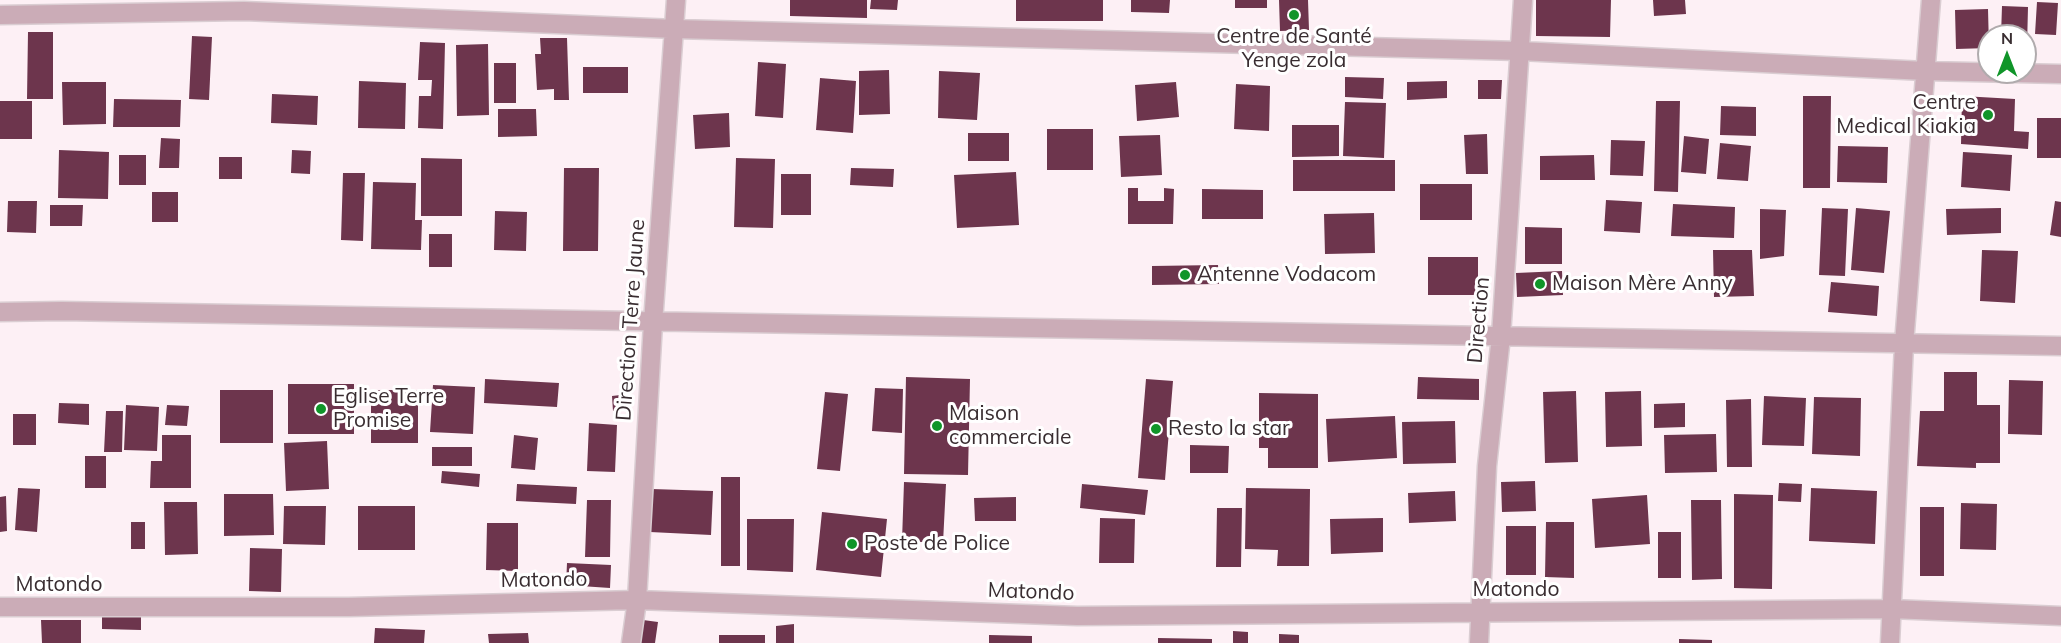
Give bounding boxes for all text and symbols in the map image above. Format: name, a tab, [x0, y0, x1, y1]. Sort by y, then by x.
marker: Centre de Santé Yenge zola	[1287, 8, 1301, 22]
place label: Centre de Santé Yenge zola	[1216, 24, 1372, 74]
north arrow	[1977, 24, 2037, 84]
text: N	[2001, 28, 2013, 48]
place label: Centre Medical Kiakia	[1836, 90, 1976, 140]
marker: Centre Medical Kiakia	[1981, 108, 1995, 122]
street label: Direction Terre Jaune	[611, 218, 651, 422]
place label: Antenne Vodacom	[1197, 262, 1376, 288]
marker: Antenne Vodacom	[1178, 268, 1192, 282]
place label: Maison Mère Anny	[1552, 271, 1733, 297]
street label: Direction	[1463, 276, 1495, 364]
marker: Maison Mère Anny	[1533, 277, 1547, 291]
place label: Eglise Terre Promise	[333, 384, 444, 434]
place label: Maison commerciale	[949, 401, 1071, 451]
marker: Eglise Terre Promise	[314, 402, 328, 416]
place label: Resto la star	[1168, 416, 1290, 442]
marker: Maison commerciale	[930, 419, 944, 433]
marker: Resto la star	[1149, 422, 1163, 436]
place label: Poste de Police	[864, 531, 1010, 557]
marker: Poste de Police	[845, 537, 859, 551]
street label: Matondo	[500, 567, 588, 593]
street label: Matondo	[16, 572, 102, 598]
street label: Matondo	[1473, 577, 1559, 603]
street label: Matondo	[987, 578, 1075, 606]

